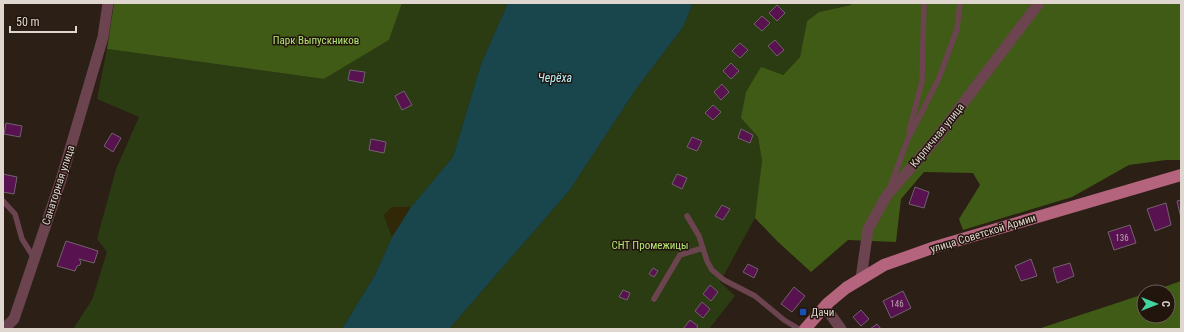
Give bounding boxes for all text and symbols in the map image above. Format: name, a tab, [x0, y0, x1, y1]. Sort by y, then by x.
scale bar	[10, 8, 76, 34]
text: 50 m	[16, 15, 40, 29]
park label: Парк Выпускников	[273, 34, 359, 47]
water label: Черёха	[538, 71, 572, 85]
street label: Кирпичная улица	[908, 101, 967, 170]
street label: Санаторная улица	[39, 144, 77, 227]
street label: улица Советской Армии	[929, 211, 1038, 256]
house number: 136	[1115, 233, 1129, 243]
park label: СНТ Промежицы	[611, 239, 689, 252]
north arrow	[1136, 284, 1176, 324]
house number: 146	[890, 299, 904, 309]
text: С	[1159, 301, 1172, 307]
place label: Дачи	[811, 306, 834, 319]
marker: Дачи	[798, 307, 808, 317]

